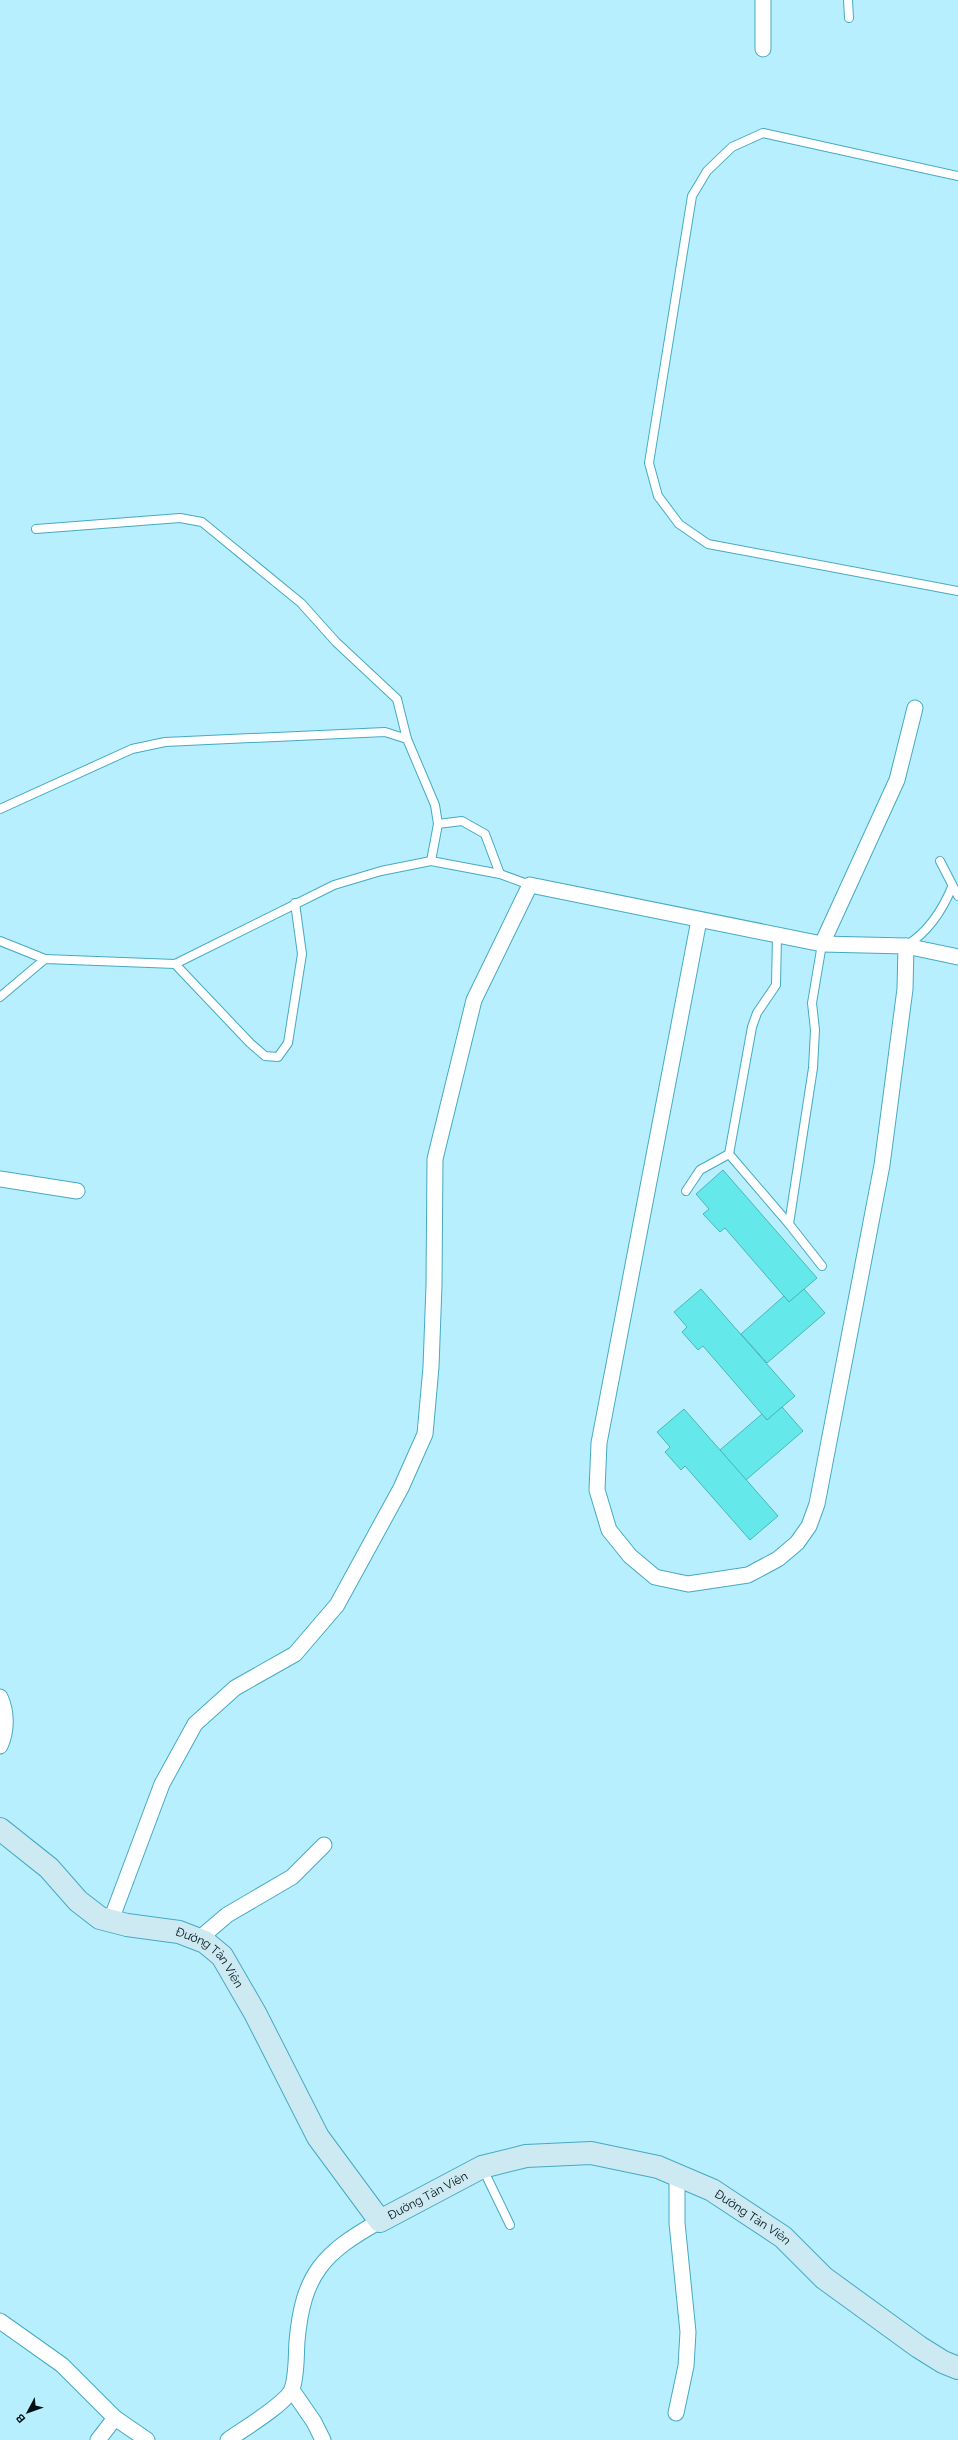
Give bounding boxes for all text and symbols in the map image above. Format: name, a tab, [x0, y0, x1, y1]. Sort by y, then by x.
street label: Đường Tản Viên	[174, 1924, 246, 1990]
street label: Đường Tản Viên	[385, 2169, 470, 2223]
street label: Đường Tản Viên	[712, 2187, 794, 2248]
north arrow	[8, 2392, 48, 2432]
text: B	[13, 2411, 28, 2425]

